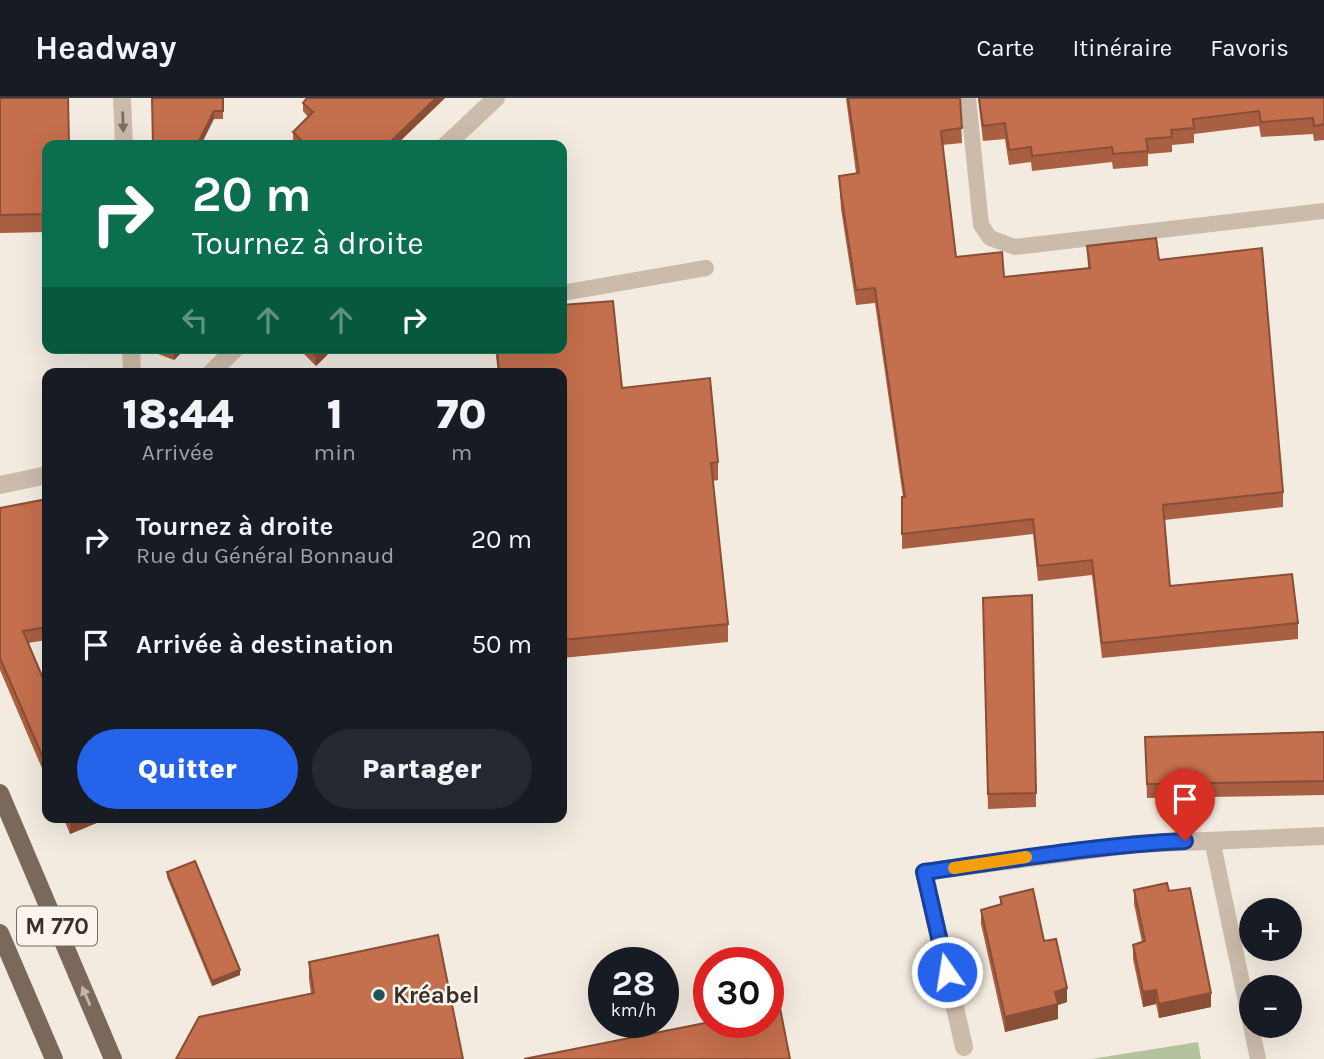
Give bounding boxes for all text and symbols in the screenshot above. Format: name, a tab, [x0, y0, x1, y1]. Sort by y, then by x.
text: Headway	[35, 29, 176, 67]
text: Carte	[976, 34, 1034, 62]
text: Itinéraire	[1072, 34, 1172, 62]
text: Favoris	[1210, 34, 1289, 62]
one-way arrow	[118, 111, 129, 133]
text: 20 m	[192, 166, 312, 223]
icon: right	[77, 168, 168, 259]
text: Tournez à droite	[192, 225, 424, 262]
icon: left	[176, 301, 214, 339]
icon: ahead	[249, 301, 287, 339]
icon: ahead	[322, 301, 360, 339]
icon: right	[395, 301, 433, 339]
text: 18:44	[122, 389, 233, 439]
text: 1	[327, 389, 343, 439]
text: 70	[436, 389, 487, 439]
text: Arrivée	[142, 439, 214, 466]
text: min	[314, 439, 356, 466]
text: m	[451, 439, 472, 466]
text: Tournez à droite	[136, 511, 333, 542]
icon: right	[77, 521, 115, 559]
text: 20 m	[471, 524, 532, 555]
text: Rue du Général Bonnaud	[136, 542, 394, 569]
icon: arrive	[77, 626, 115, 664]
text: Arrivée à destination	[136, 629, 394, 660]
text: 50 m	[471, 629, 532, 660]
button: Quitter	[77, 729, 298, 809]
button: Partager	[312, 729, 532, 809]
pin	[1155, 769, 1215, 841]
icon: arrive	[1166, 780, 1204, 818]
map controls	[1239, 898, 1302, 1038]
button: +	[1239, 898, 1302, 961]
road number: M 770	[17, 906, 97, 946]
position arrow	[910, 935, 984, 1009]
speed limit sign: 30	[693, 947, 784, 1038]
text: 28	[612, 963, 655, 1004]
button: −	[1239, 975, 1302, 1038]
place label: Kréabel	[393, 981, 480, 1009]
one-way arrow	[81, 985, 92, 1006]
marker: Kréabel	[371, 987, 387, 1003]
text: km/h	[611, 999, 656, 1021]

